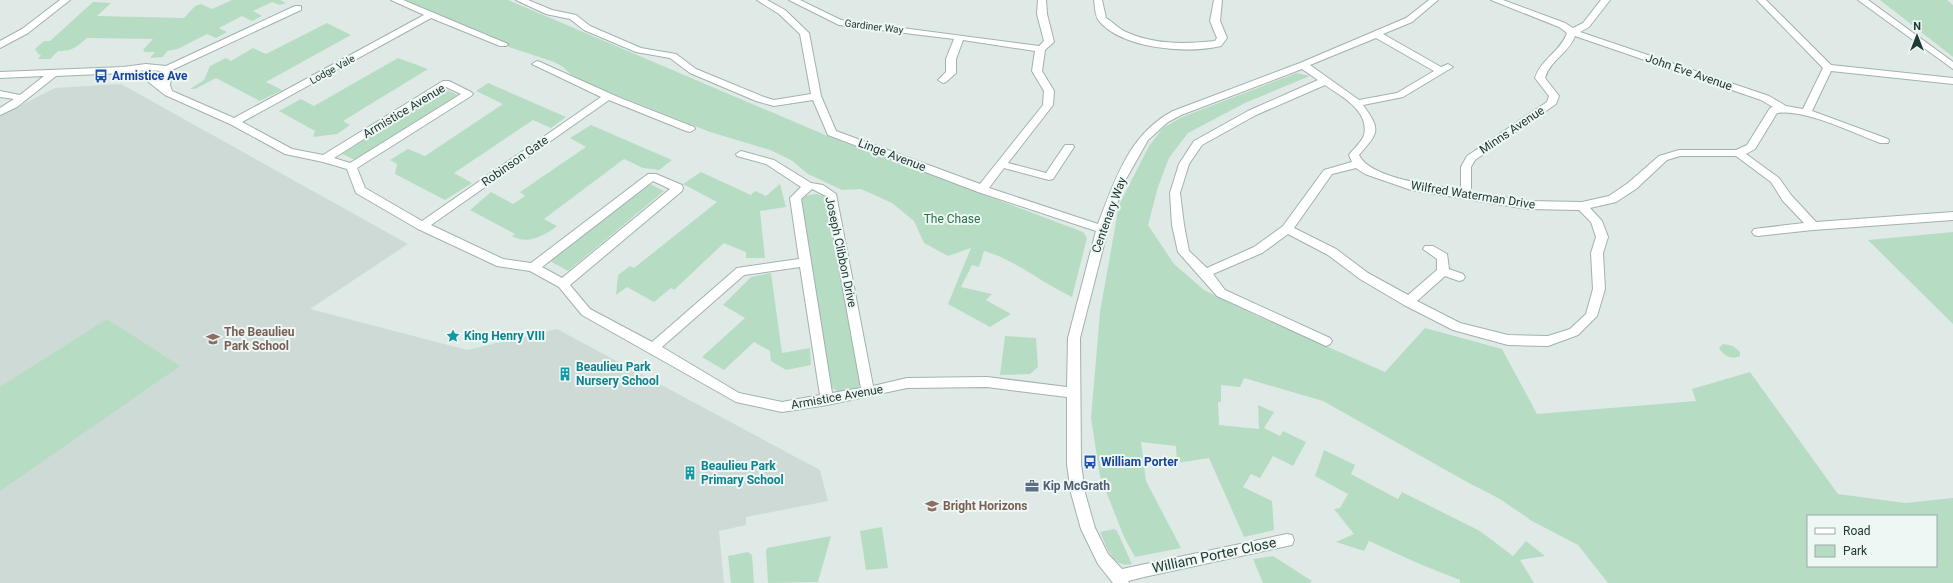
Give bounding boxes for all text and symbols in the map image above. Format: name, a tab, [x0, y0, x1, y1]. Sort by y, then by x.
north arrow	[1897, 16, 1937, 56]
street label: Gardiner Way	[844, 17, 904, 36]
text: N	[1913, 20, 1921, 33]
street label: John Eve Avenue	[1644, 51, 1734, 93]
street label: Lodge Vale	[308, 53, 357, 86]
bus stop icon: Armistice Ave	[93, 68, 109, 84]
place label: Armistice Ave	[112, 69, 188, 83]
street label: Armistice Avenue	[360, 81, 448, 141]
street label: Minns Avenue	[1477, 103, 1547, 157]
street label: Robinson Gate	[479, 133, 551, 189]
street label: Linge Avenue	[856, 136, 928, 174]
street label: Centenary Way	[1089, 175, 1129, 255]
street label: Wilfred Waterman Drive	[1410, 178, 1536, 212]
street label: Joseph Clibbon Drive	[822, 195, 860, 309]
park label: The Chase	[924, 212, 980, 226]
place label: The Beaulieu Park School	[224, 325, 295, 353]
place icon: King Henry VIII	[445, 328, 461, 344]
place label: King Henry VIII	[464, 329, 545, 343]
school or university icon: The Beaulieu Park School	[205, 331, 221, 347]
place label: Beaulieu Park Nursery School	[576, 360, 659, 388]
building icon: Beaulieu Park Nursery School	[557, 366, 573, 382]
street label: Armistice Avenue	[790, 382, 884, 412]
bus stop icon: William Porter	[1082, 454, 1098, 470]
place label: William Porter	[1101, 455, 1179, 469]
place label: Beaulieu Park Primary School	[701, 459, 784, 487]
building icon: Beaulieu Park Primary School	[682, 465, 698, 481]
office icon: Kip McGrath	[1024, 478, 1040, 494]
place label: Kip McGrath	[1043, 479, 1110, 493]
school or university icon: Bright Horizons	[924, 498, 940, 514]
place label: Bright Horizons	[943, 499, 1027, 513]
legend	[1807, 515, 1937, 567]
text: Road	[1843, 524, 1871, 538]
street label: William Porter Close	[1150, 534, 1278, 576]
text: Park	[1843, 544, 1868, 558]

